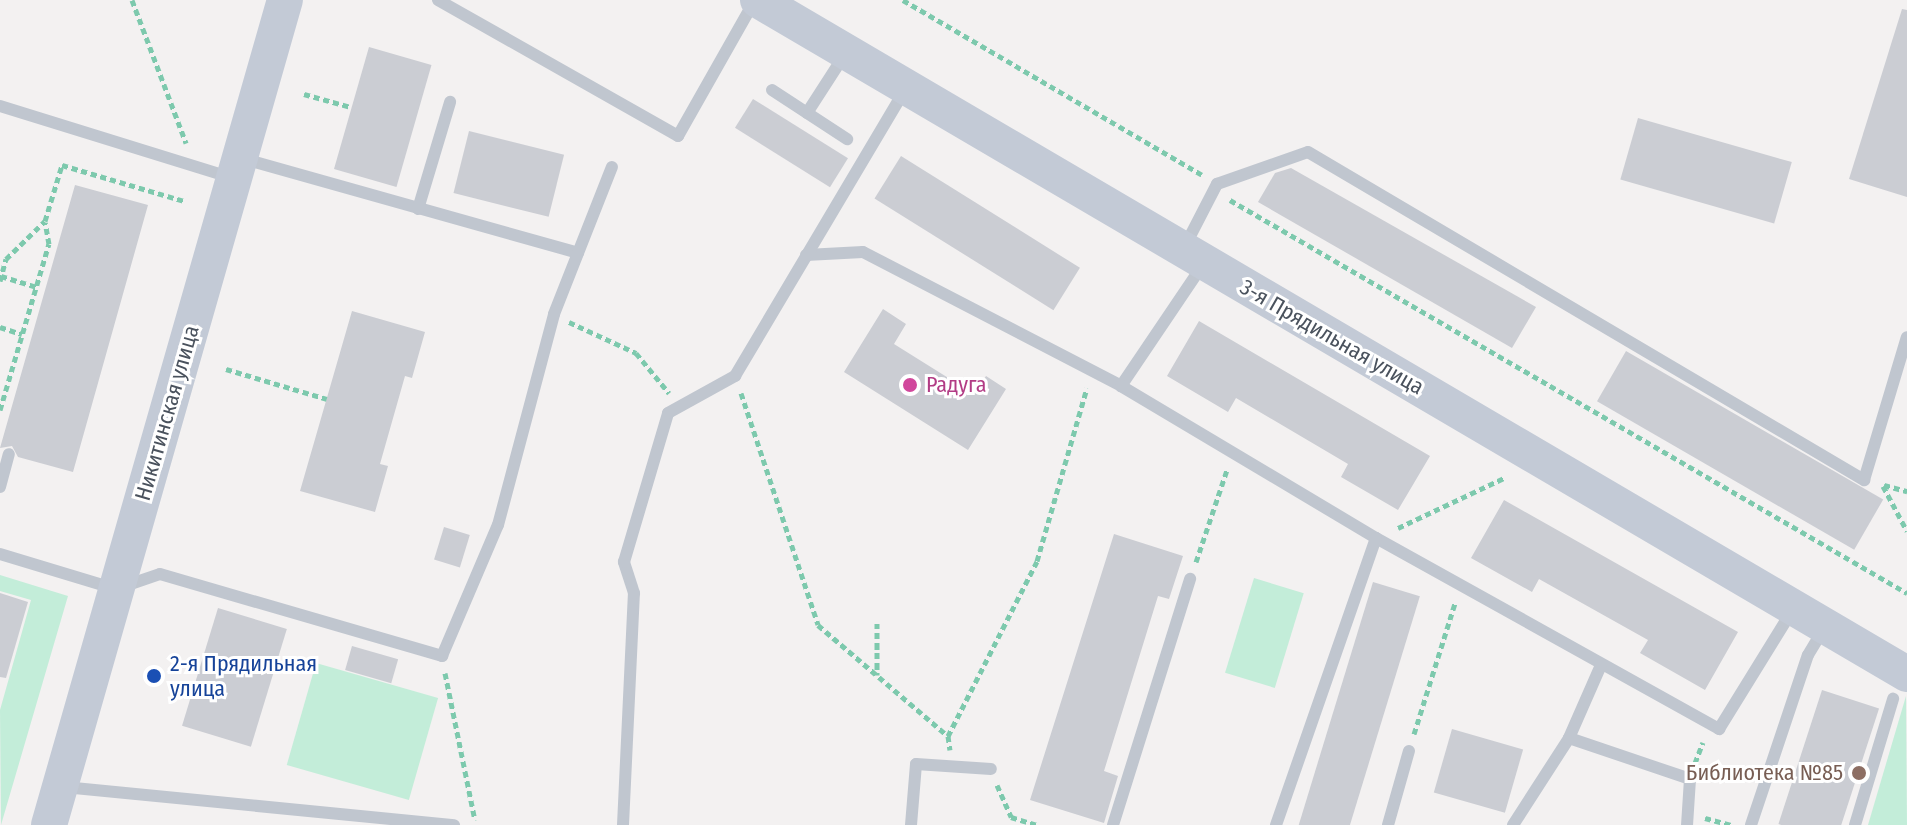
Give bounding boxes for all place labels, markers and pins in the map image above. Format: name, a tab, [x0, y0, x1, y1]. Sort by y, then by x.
place label: Радуга	[926, 372, 987, 398]
marker: Радуга	[901, 376, 919, 394]
place label: 2-я Прядильная улица	[170, 650, 317, 702]
marker: 2-я Прядильная улица	[145, 667, 163, 685]
place label: Библиотека №85	[1686, 760, 1843, 786]
marker: Библиотека №85	[1850, 764, 1868, 782]

